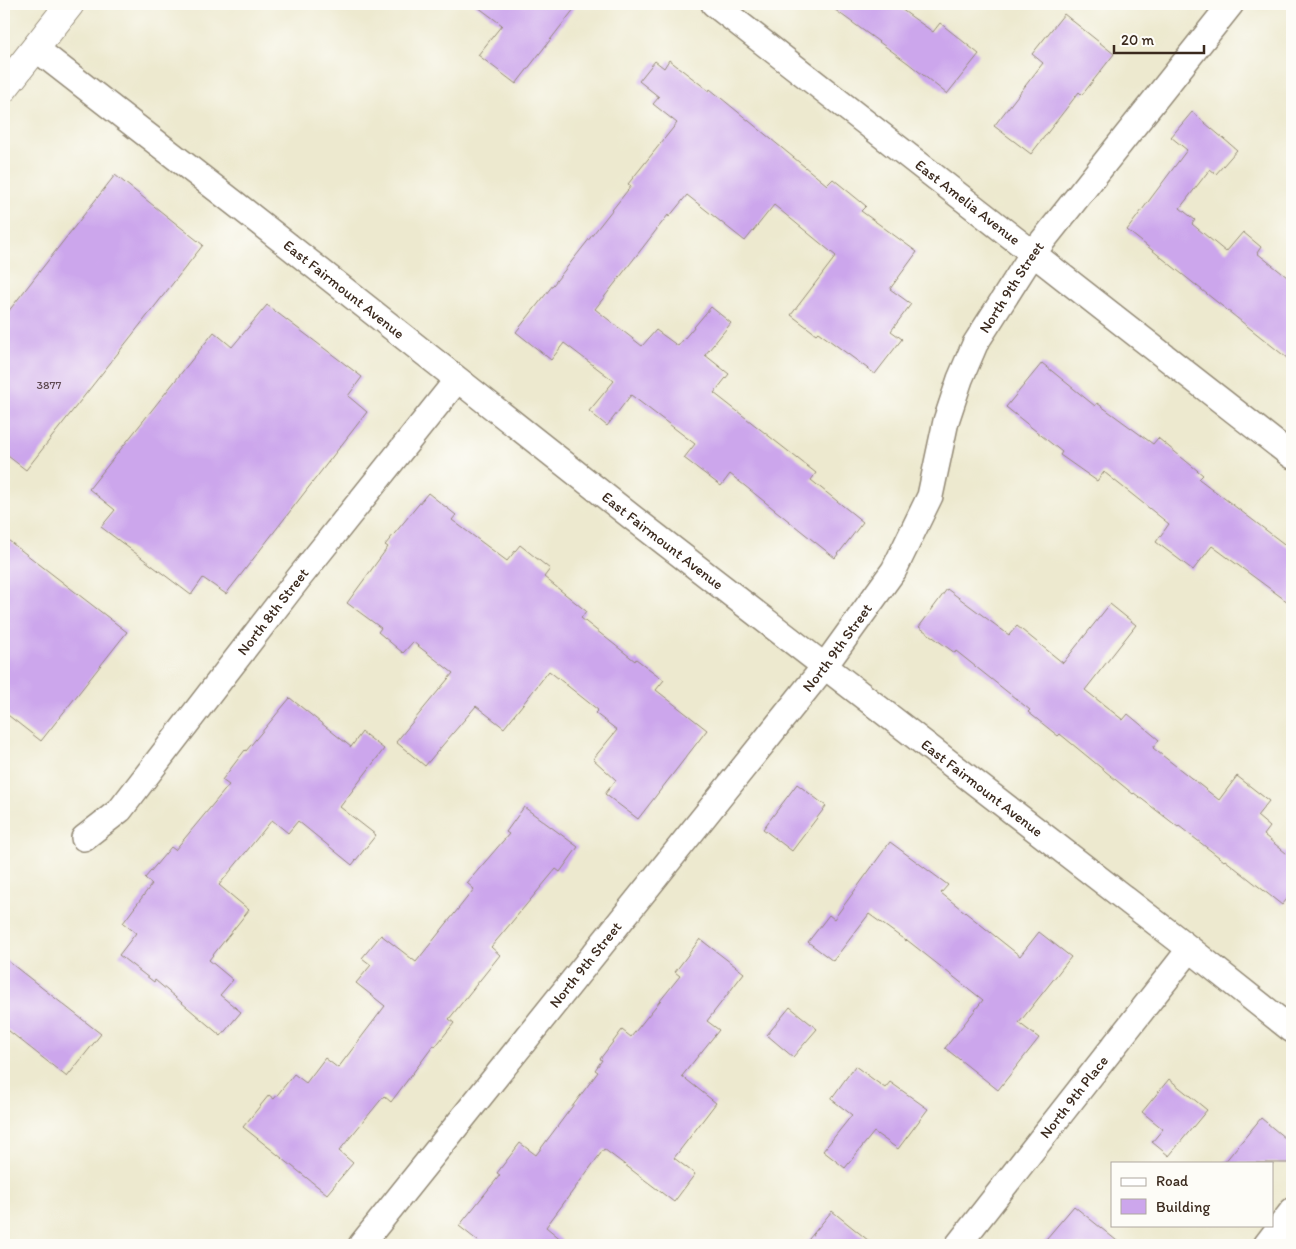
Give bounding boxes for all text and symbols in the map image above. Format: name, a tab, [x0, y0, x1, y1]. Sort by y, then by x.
scale bar	[1114, 22, 1204, 54]
text: 20 m	[1121, 31, 1155, 49]
street label: East Amelia Avenue	[912, 156, 1024, 249]
street label: East Fairmount Avenue	[280, 236, 408, 343]
street label: North 9th Street	[975, 238, 1048, 336]
house number: 3877	[36, 378, 62, 392]
street label: East Fairmount Avenue	[598, 488, 727, 594]
street label: North 8th Street	[233, 564, 313, 659]
street label: North 9th Street	[799, 600, 876, 695]
street label: East Fairmount Avenue	[918, 735, 1047, 841]
street label: North 9th Street	[545, 918, 626, 1012]
street label: North 9th Place	[1036, 1052, 1112, 1142]
legend	[1111, 1162, 1274, 1226]
text: Road	[1156, 1172, 1189, 1190]
text: Building	[1156, 1198, 1210, 1216]

